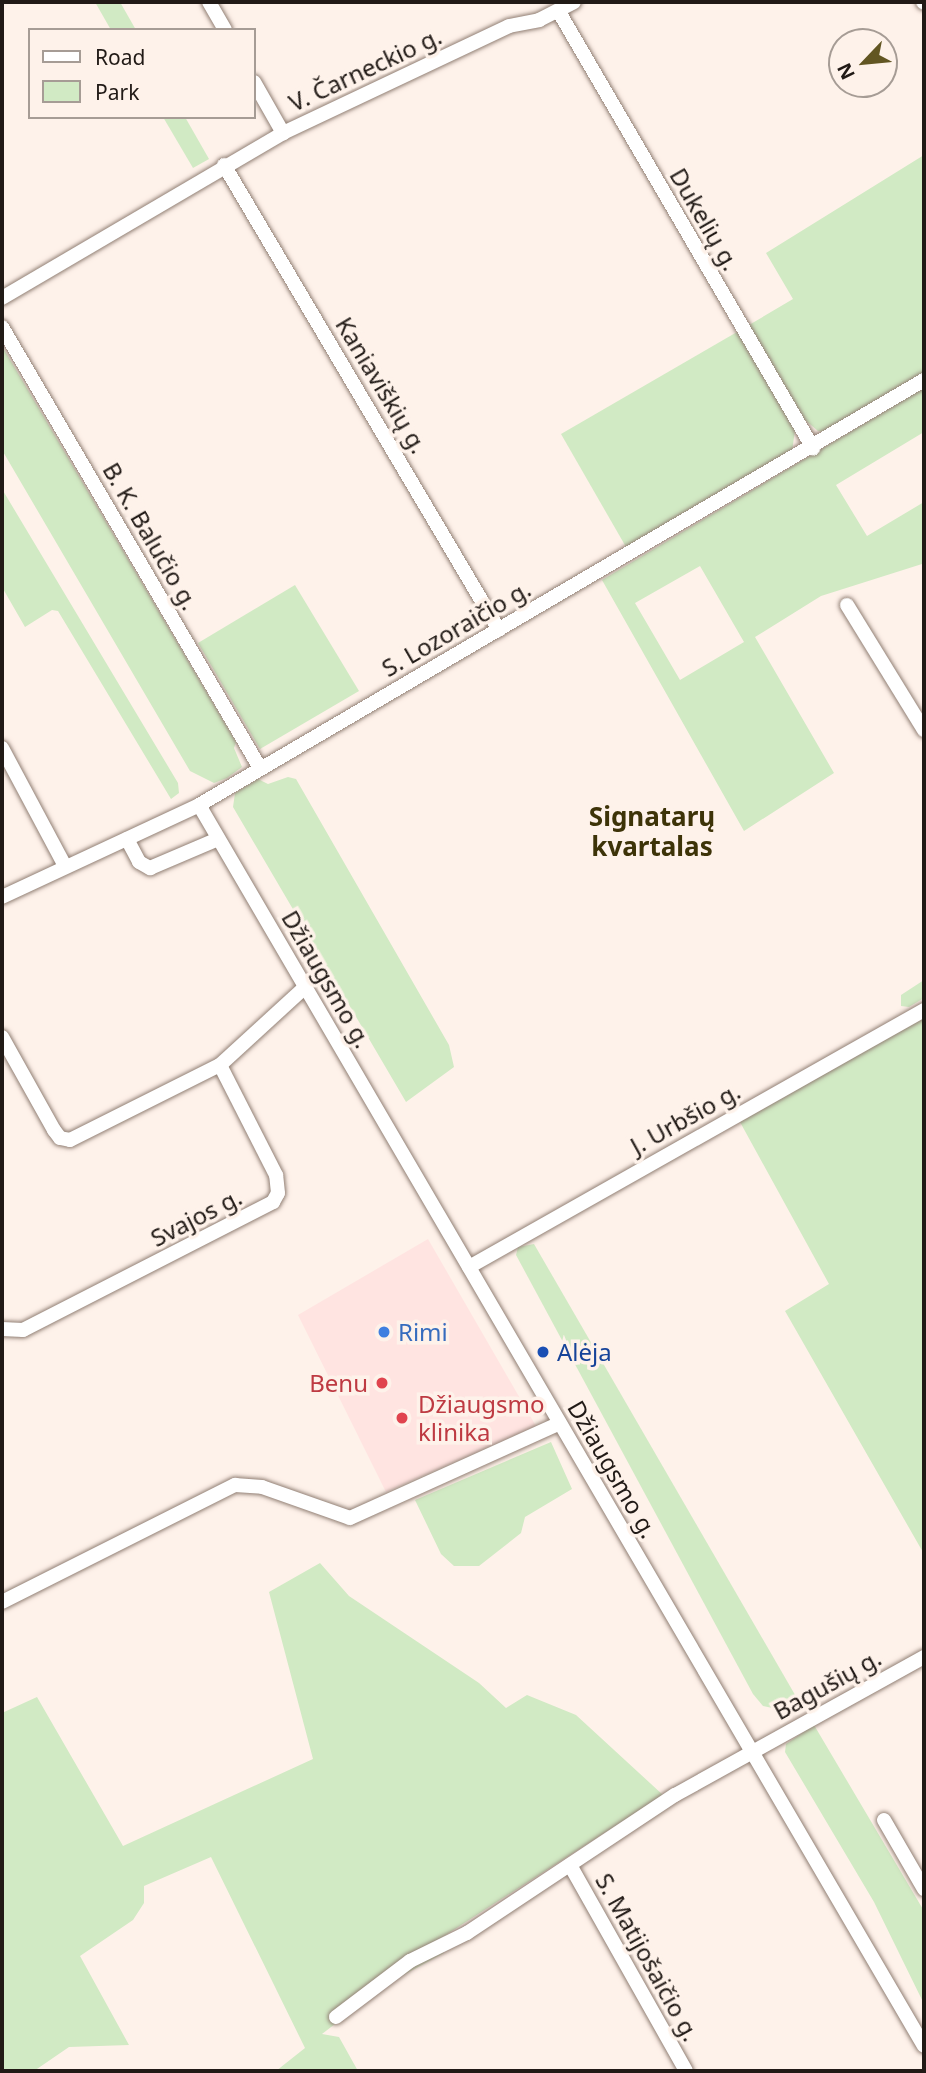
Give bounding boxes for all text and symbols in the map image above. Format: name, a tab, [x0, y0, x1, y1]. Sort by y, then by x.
street label: V. Čarneckio g.	[284, 21, 446, 117]
legend	[28, 28, 256, 119]
north arrow	[828, 28, 898, 98]
text: Road	[95, 43, 145, 71]
text: N	[831, 59, 861, 84]
text: Park	[95, 78, 139, 106]
street label: Dukelių g.	[664, 163, 746, 275]
street label: Kaniaviškių g.	[330, 312, 434, 458]
street label: B. K. Balučio g.	[97, 457, 205, 615]
street label: S. Lozoraičio g.	[376, 574, 536, 682]
district label: Signatarų kvartalas	[589, 801, 715, 862]
street label: Džiaugsmo g.	[276, 905, 378, 1053]
street label: J. Urbšio g.	[625, 1076, 745, 1160]
street label: Svajos g.	[146, 1182, 246, 1252]
place label: Rimi	[398, 1318, 448, 1346]
marker: Rimi	[376, 1324, 392, 1340]
place label: Alėja	[557, 1338, 612, 1366]
marker: Alėja	[535, 1344, 551, 1360]
place label: Benu	[309, 1369, 368, 1397]
marker: Benu	[374, 1375, 390, 1391]
place label: Džiaugsmo klinika	[418, 1390, 545, 1446]
street label: Džiaugsmo g.	[562, 1395, 664, 1543]
marker: Džiaugsmo klinika	[392, 1408, 412, 1428]
street label: Bagušių g.	[768, 1643, 886, 1725]
street label: S. Matijošaičio g.	[590, 1868, 706, 2046]

